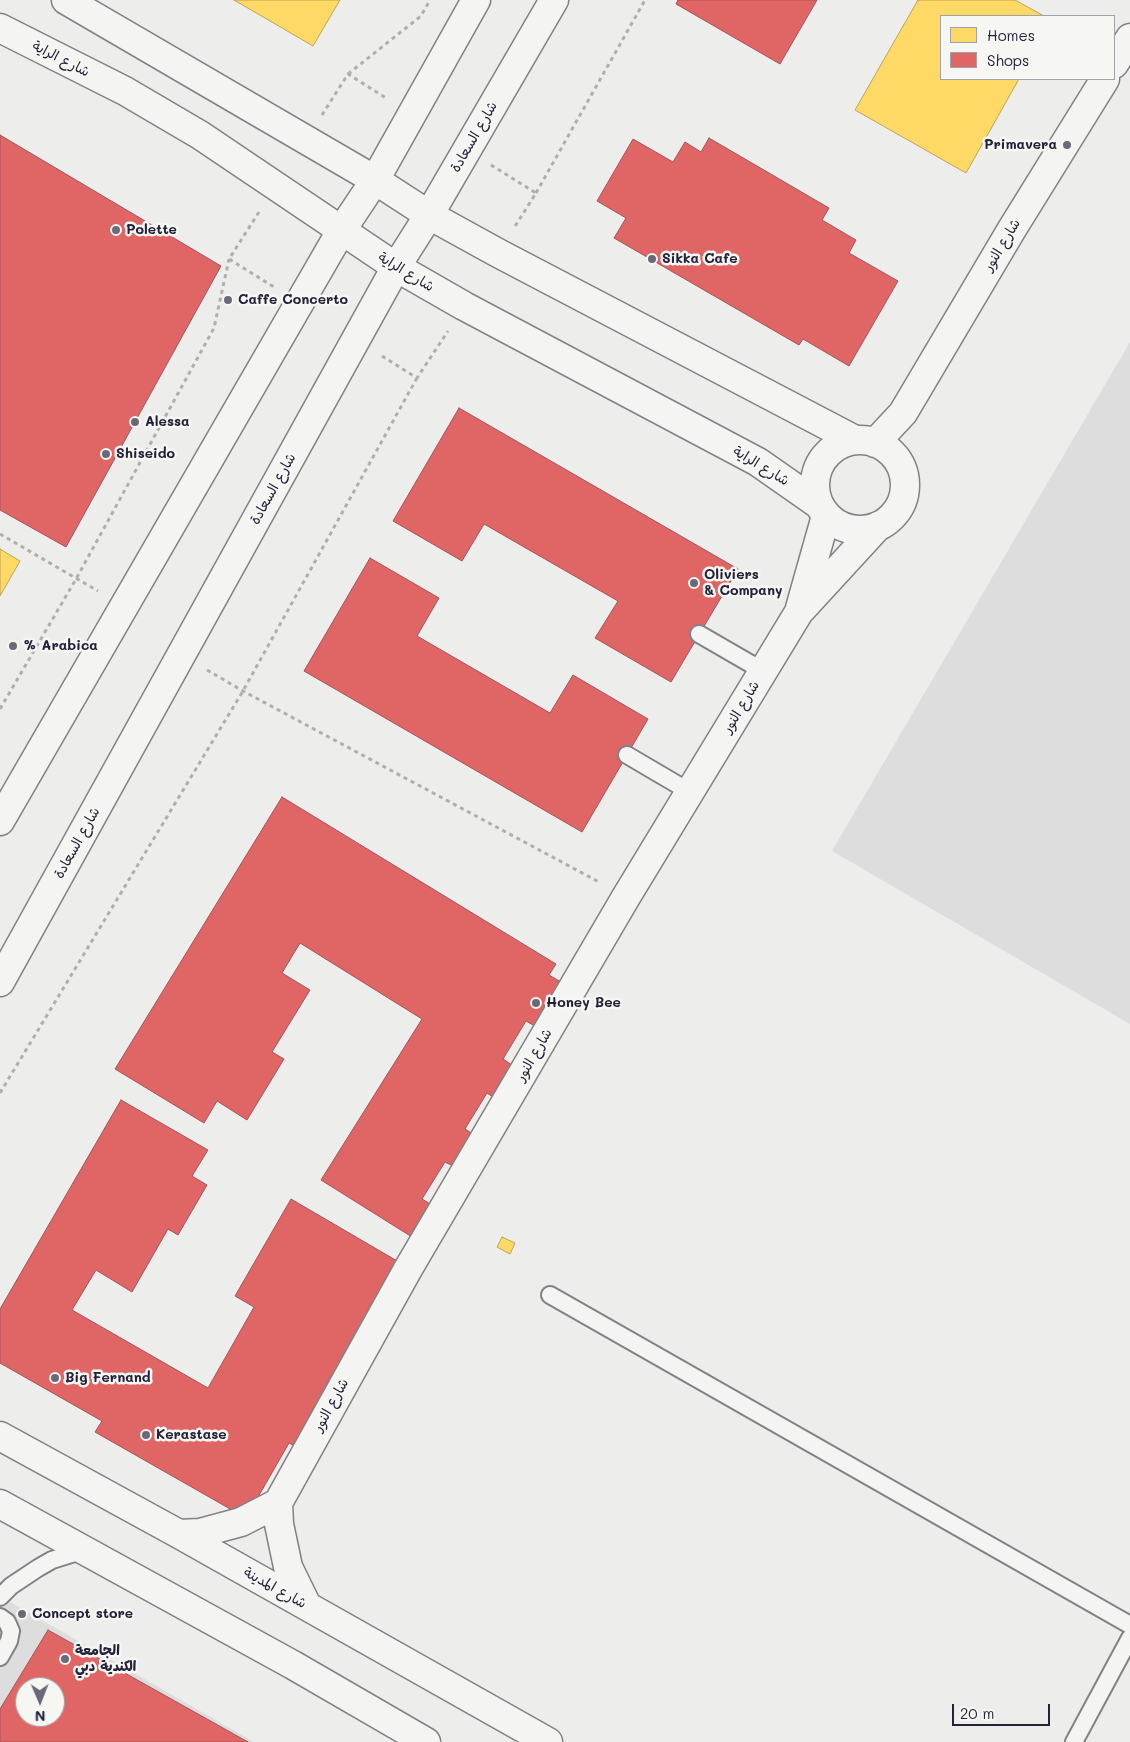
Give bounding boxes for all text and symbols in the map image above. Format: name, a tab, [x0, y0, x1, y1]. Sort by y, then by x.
legend	[940, 15, 1115, 80]
text: Homes	[987, 25, 1035, 45]
street label: شارع الراية	[29, 37, 93, 81]
text: Shops	[987, 50, 1029, 70]
street label: شارع السعادة	[447, 99, 501, 175]
place label: Primavera	[984, 137, 1057, 153]
marker: Primavera	[1061, 139, 1073, 151]
street label: شارع النور	[980, 216, 1024, 274]
place label: Polette	[126, 222, 177, 238]
marker: Polette	[110, 224, 122, 236]
street label: شارع الراية	[375, 249, 437, 295]
place label: Sikka Cafe	[662, 251, 738, 267]
marker: Sikka Cafe	[646, 253, 658, 265]
place label: Caffe Concerto	[238, 292, 348, 308]
marker: Caffe Concerto	[222, 294, 234, 306]
place label: Alessa	[145, 414, 190, 430]
marker: Alessa	[129, 416, 141, 428]
street label: شارع الراية	[730, 443, 792, 489]
place label: Shiseido	[116, 446, 175, 462]
marker: Shiseido	[100, 448, 112, 460]
street label: شارع السعادة	[247, 450, 299, 528]
place label: Oliviers & Company	[704, 567, 783, 600]
marker: Oliviers & Company	[688, 577, 700, 589]
place label: % Arabica	[23, 638, 98, 654]
marker: % Arabica	[7, 640, 19, 652]
street label: شارع النور	[719, 678, 763, 736]
street label: شارع السعادة	[51, 804, 103, 882]
place label: Honey Bee	[546, 995, 621, 1011]
marker: Honey Bee	[530, 997, 542, 1009]
street label: شارع النور	[512, 1026, 556, 1084]
place label: Big Fernand	[65, 1370, 151, 1386]
marker: Big Fernand	[49, 1372, 61, 1384]
street label: شارع النور	[310, 1376, 352, 1434]
place label: Kerastase	[156, 1427, 227, 1443]
marker: Kerastase	[140, 1429, 152, 1441]
street label: شارع المدينة	[241, 1564, 309, 1612]
place label: Concept store	[32, 1606, 133, 1622]
marker: Concept store	[16, 1608, 28, 1620]
place label: الجامعة الكندية دبي	[75, 1643, 136, 1675]
marker: الجامعة الكندية دبي	[59, 1653, 71, 1665]
north arrow	[15, 1677, 65, 1727]
scale bar	[955, 1694, 1052, 1726]
text: 20 m	[960, 1703, 994, 1723]
text: N	[35, 1707, 46, 1726]

